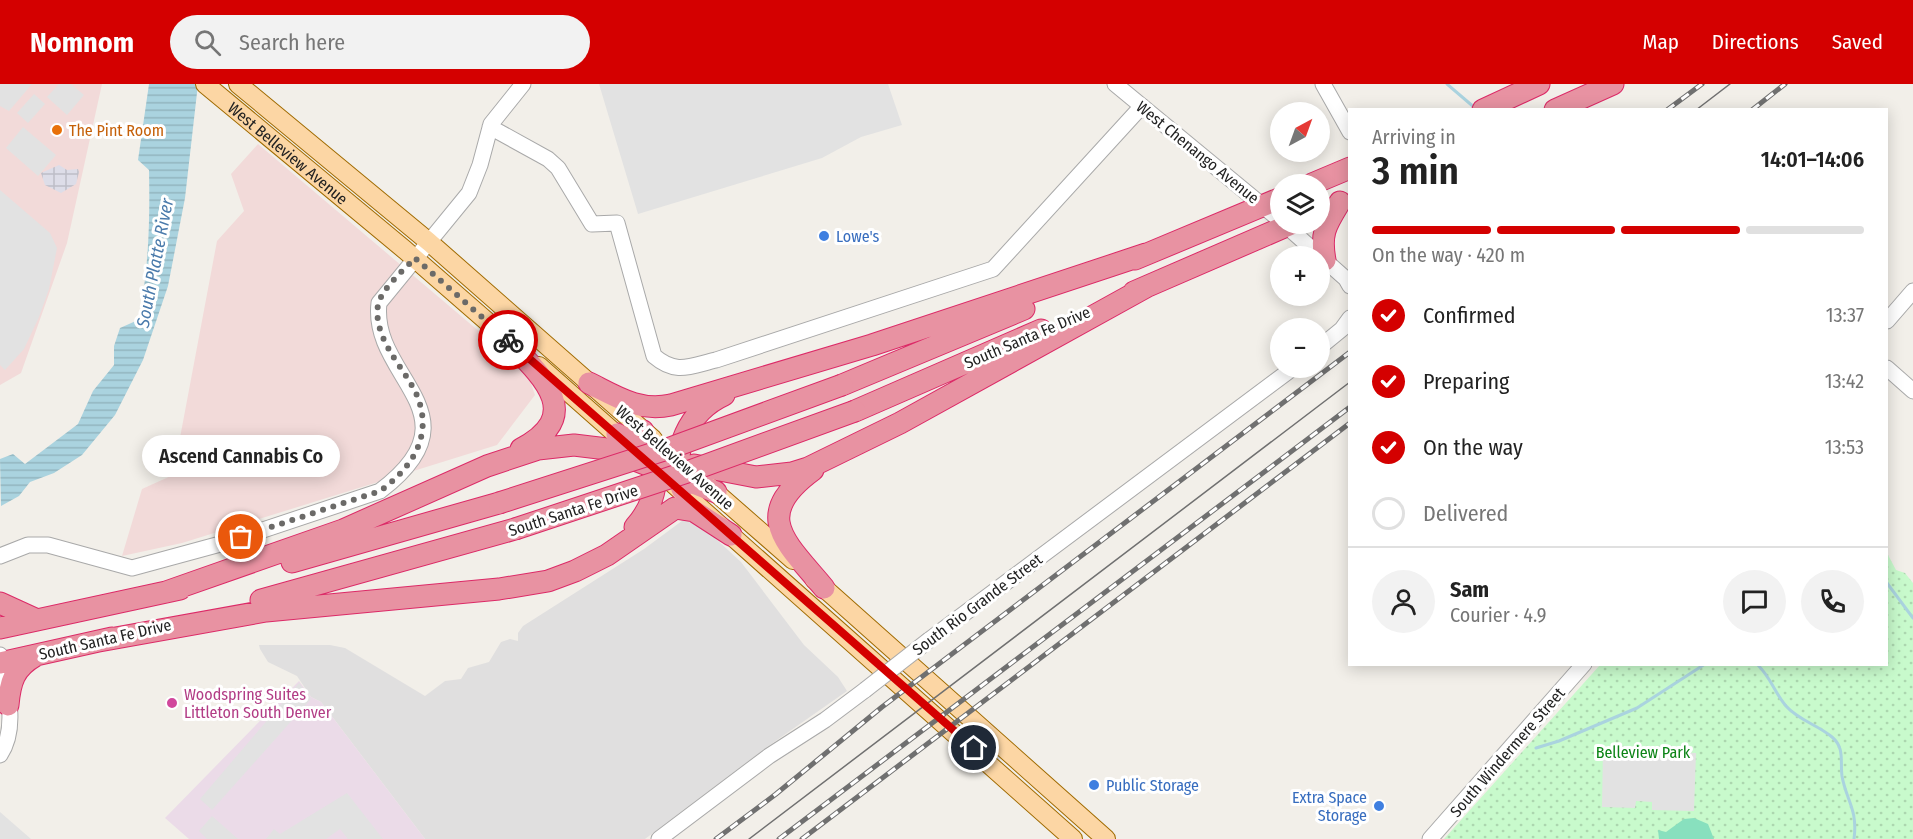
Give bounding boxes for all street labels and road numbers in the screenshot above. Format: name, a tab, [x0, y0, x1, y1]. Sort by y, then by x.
street label: West Chenango Avenue	[1133, 97, 1263, 208]
street label: West Belleview Avenue	[224, 98, 352, 209]
street label: South Santa Fe Drive	[961, 302, 1093, 373]
street label: West Belleview Avenue	[612, 401, 738, 514]
street label: South Santa Fe Drive	[506, 481, 640, 540]
street label: South Rio Grande Street	[909, 549, 1046, 659]
street label: South Santa Fe Drive	[37, 615, 173, 664]
street label: South Windermere Street	[1446, 683, 1569, 821]

